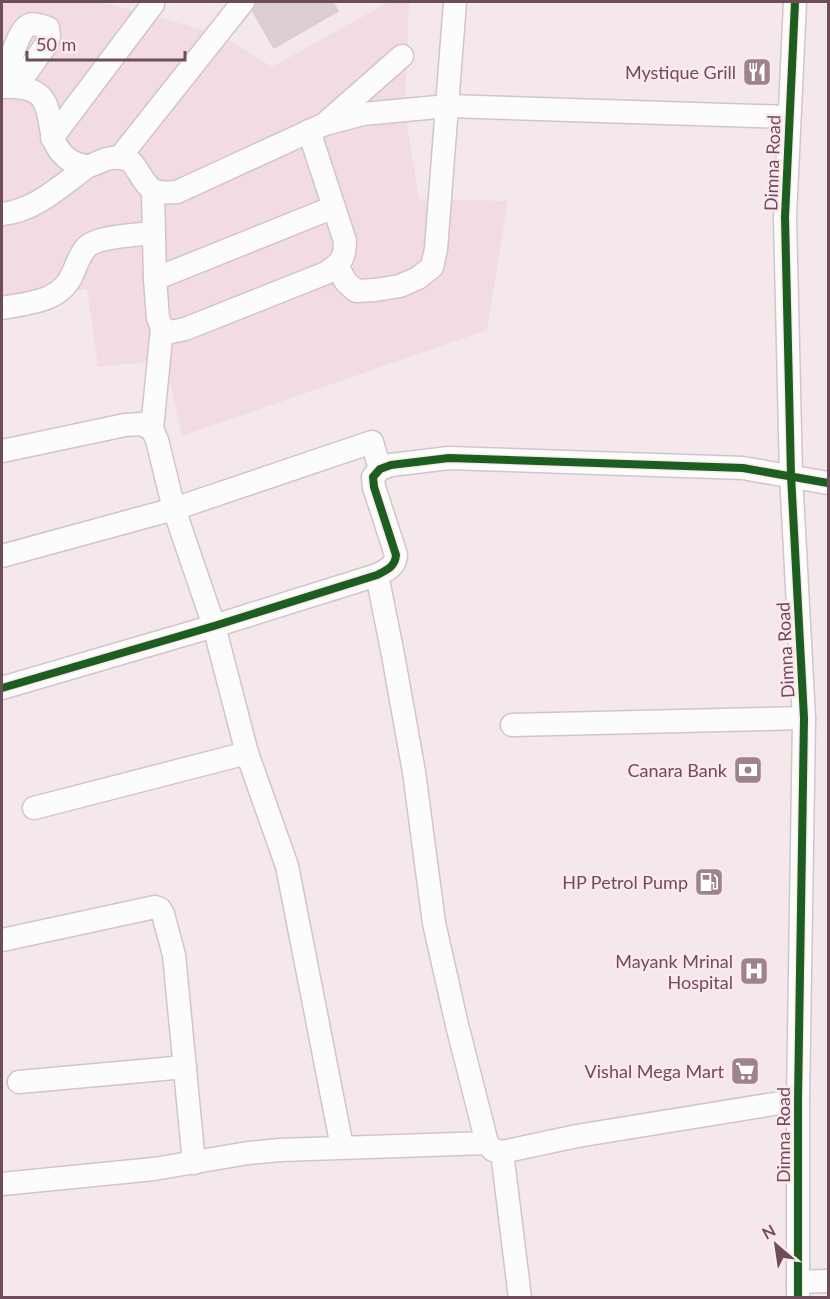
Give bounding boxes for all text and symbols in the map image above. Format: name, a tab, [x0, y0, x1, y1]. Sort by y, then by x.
scale bar	[27, 24, 184, 62]
text: 50 m	[36, 33, 76, 55]
restaurant icon: Mystique Grill	[741, 56, 773, 88]
place label: Mystique Grill	[625, 61, 736, 83]
street label: Dimna Road	[759, 115, 785, 211]
street label: Dimna Road	[771, 601, 799, 699]
bank icon: Canara Bank	[732, 754, 764, 786]
place label: Canara Bank	[627, 759, 728, 781]
fuel station icon: HP Petrol Pump	[693, 866, 725, 898]
place label: HP Petrol Pump	[562, 871, 688, 893]
place label: Mayank Mrinal Hospital	[615, 950, 733, 993]
hospital icon: Mayank Mrinal Hospital	[738, 955, 770, 987]
supermarket icon: Vishal Mega Mart	[729, 1055, 761, 1087]
place label: Vishal Mega Mart	[585, 1060, 725, 1082]
street label: Dimna Road	[772, 1087, 794, 1183]
north arrow	[746, 1215, 806, 1275]
text: N	[758, 1220, 778, 1243]

